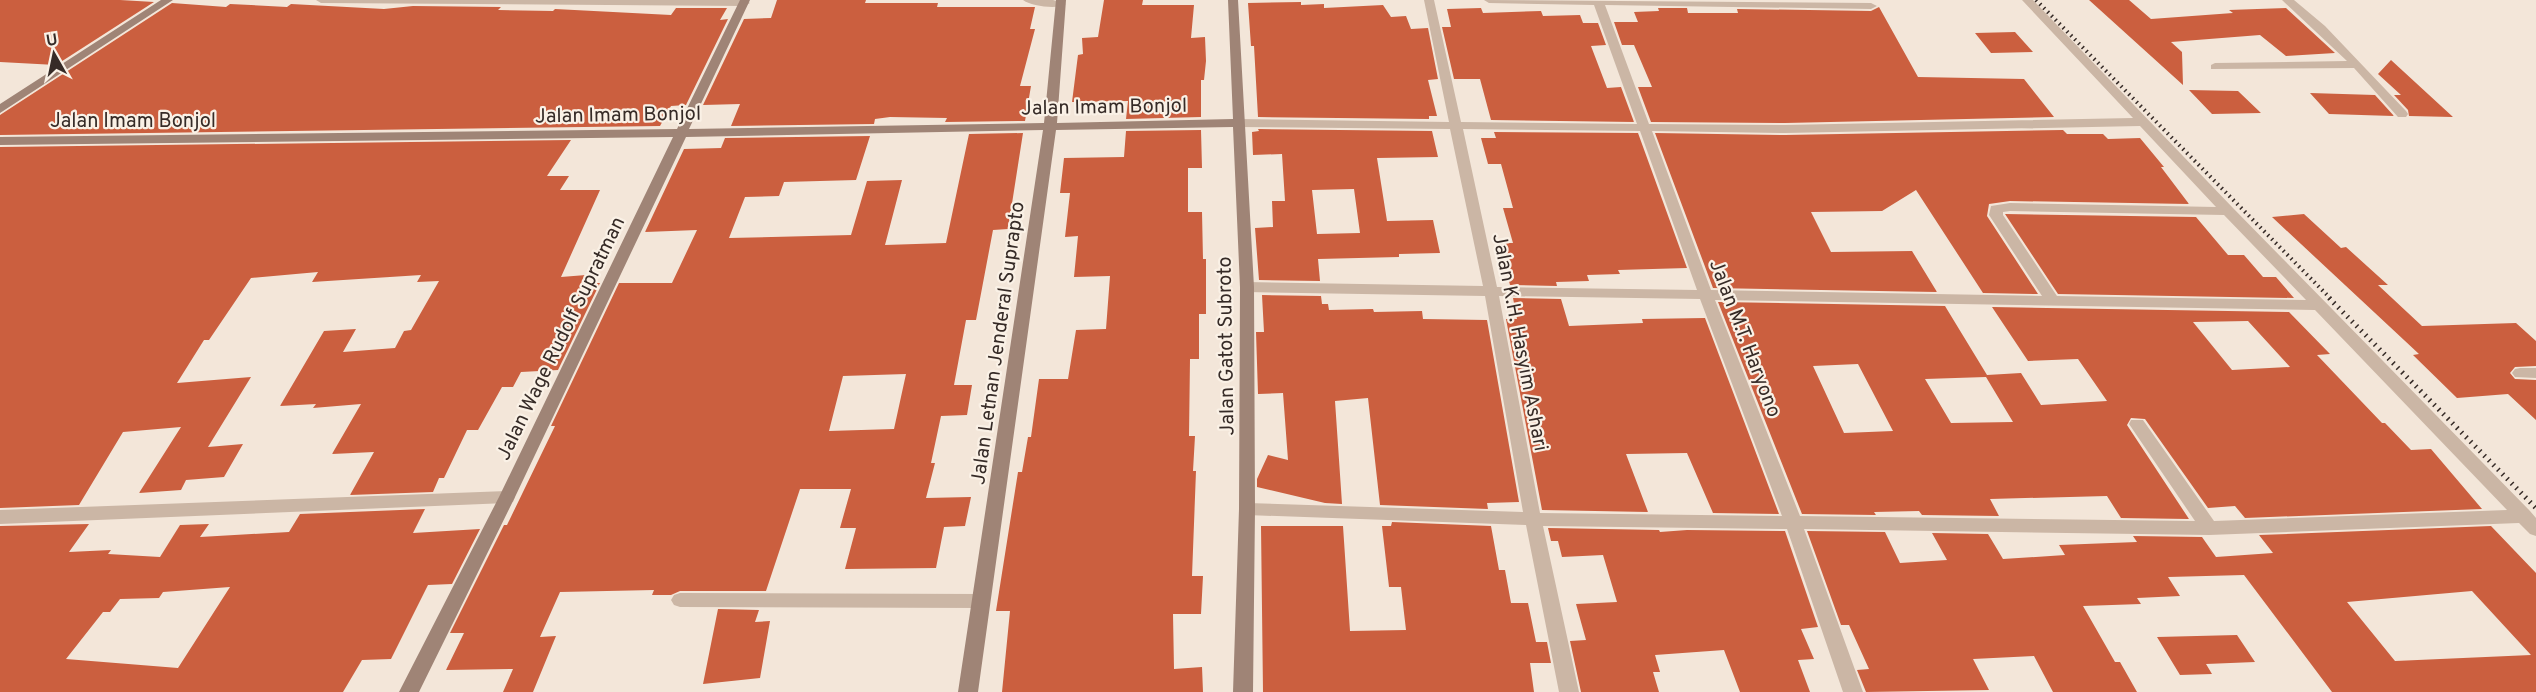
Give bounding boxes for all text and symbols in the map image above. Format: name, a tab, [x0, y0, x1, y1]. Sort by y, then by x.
north arrow	[24, 24, 84, 84]
text: U	[45, 30, 59, 52]
street label: Jalan Imam Bonjol	[1021, 94, 1187, 122]
street label: Jalan Imam Bonjol	[535, 102, 701, 130]
street label: Jalan Imam Bonjol	[50, 109, 216, 135]
street label: Jalan Letnan Jenderal Suprapto	[966, 200, 1032, 487]
street label: Jalan Wage Rudolf Supratman	[491, 213, 632, 465]
street label: Jalan K.H. Hasyim Ashari	[1485, 231, 1553, 454]
street label: Jalan Gatot Subroto	[1212, 256, 1242, 436]
street label: Jalan M.T. Haryono	[1702, 256, 1786, 421]

